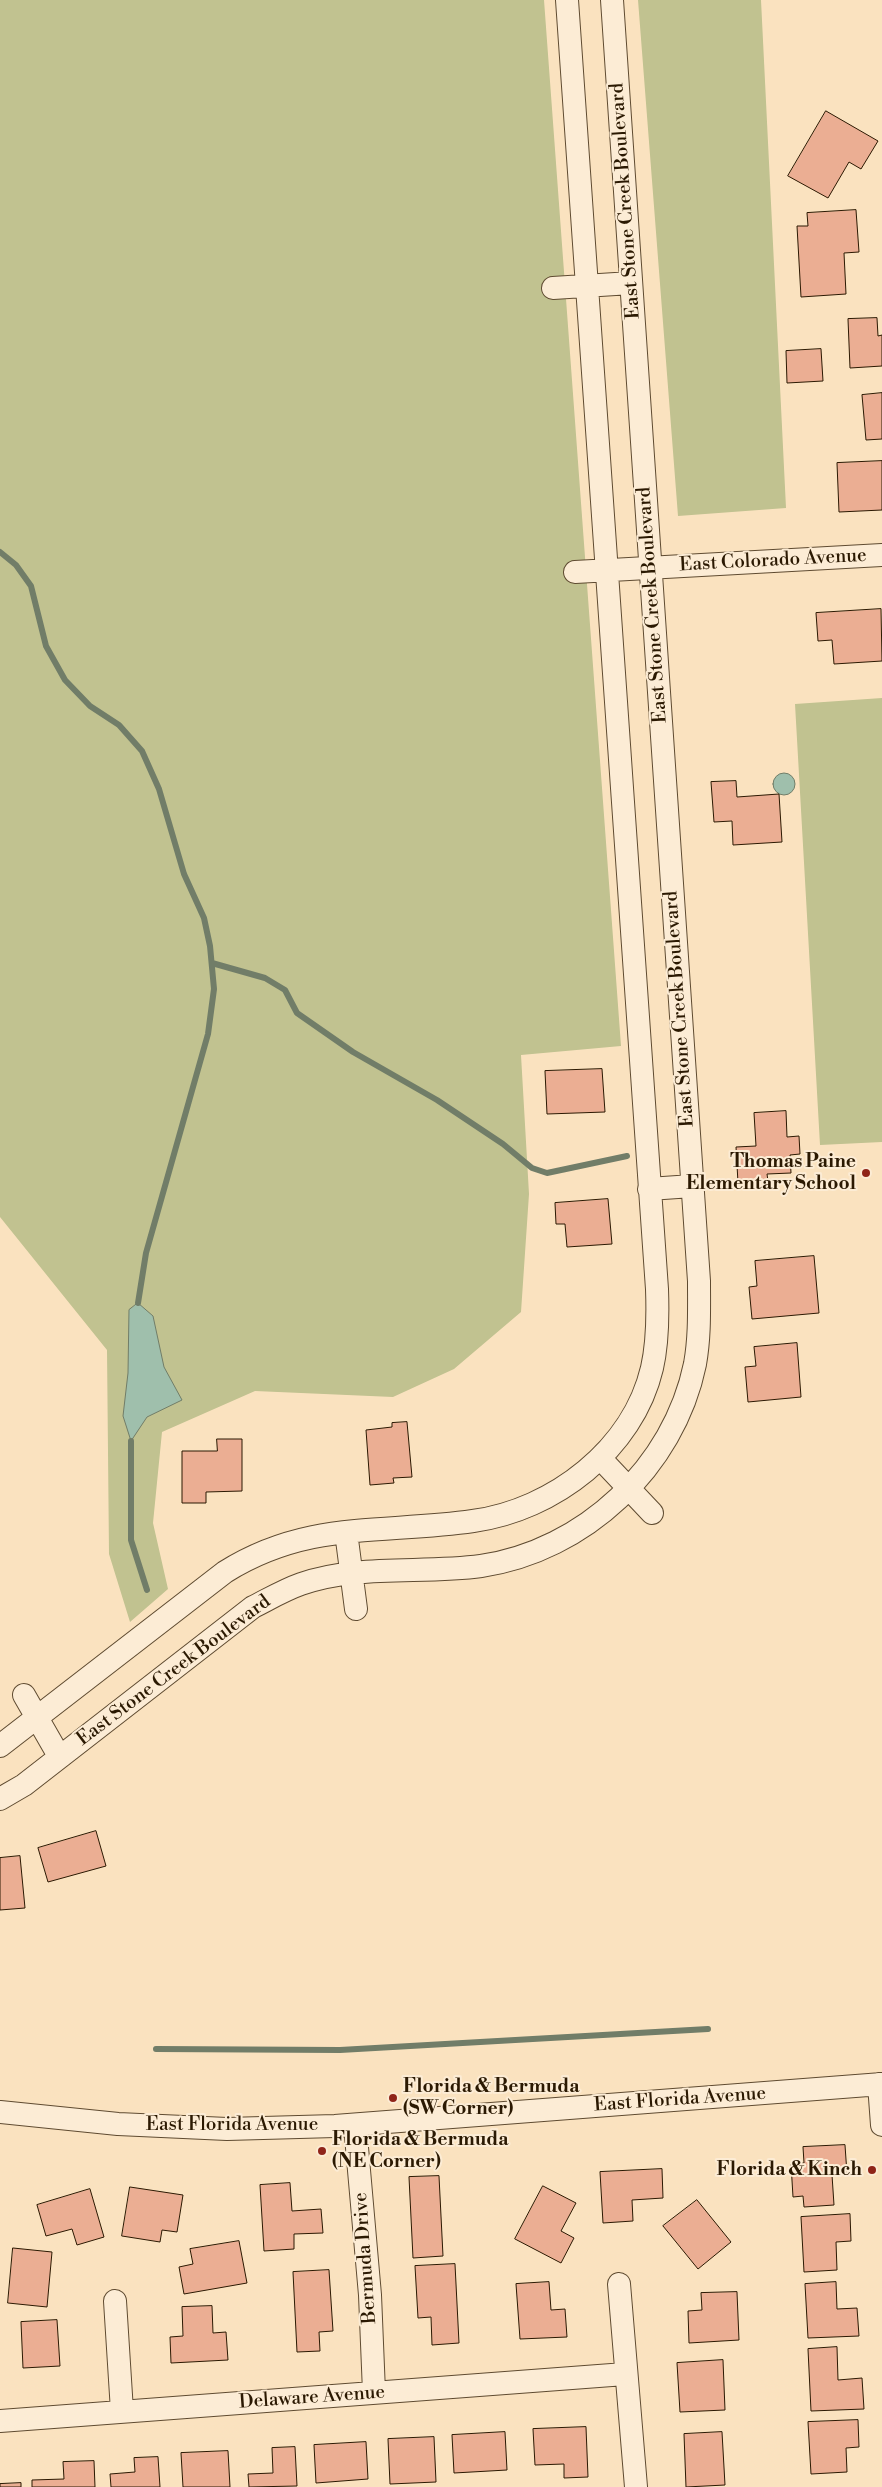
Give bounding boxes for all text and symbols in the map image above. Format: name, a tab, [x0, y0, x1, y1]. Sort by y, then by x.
street label: East Stone Creek Boulevard	[606, 82, 646, 320]
street label: East Stone Creek Boulevard	[633, 486, 673, 724]
street label: East Colorado Avenue	[679, 545, 867, 577]
street label: East Stone Creek Boulevard	[660, 890, 700, 1128]
place label: Thomas Paine Elementary School	[686, 1151, 856, 1195]
marker: Thomas Paine Elementary School	[860, 1167, 872, 1179]
street label: East Stone Creek Boulevard	[73, 1591, 275, 1751]
place label: Florida & Bermuda (SW Corner)	[403, 2076, 580, 2120]
street label: East Florida Avenue	[593, 2083, 767, 2117]
marker: Florida & Bermuda (SW Corner)	[387, 2092, 399, 2104]
street label: East Florida Avenue	[146, 2114, 318, 2136]
place label: Florida & Bermuda (NE Corner)	[332, 2129, 509, 2173]
marker: Florida & Bermuda (NE Corner)	[316, 2145, 328, 2157]
place label: Florida & Kinch	[716, 2159, 862, 2181]
marker: Florida & Kinch	[866, 2164, 878, 2176]
street label: Bermuda Drive	[350, 2192, 382, 2324]
street label: Delaware Avenue	[238, 2382, 386, 2414]

